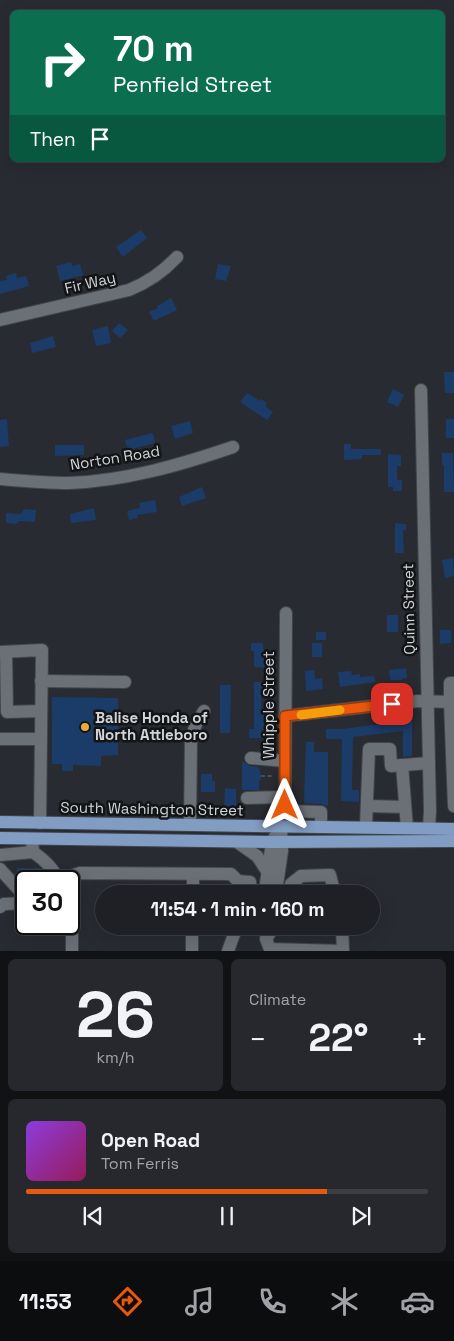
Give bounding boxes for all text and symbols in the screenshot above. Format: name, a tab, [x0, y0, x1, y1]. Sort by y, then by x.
text: 70 m	[113, 27, 194, 71]
icon: right	[30, 30, 95, 95]
text: Penfield Street	[113, 70, 272, 98]
icon: arrive	[86, 125, 114, 153]
text: Then	[30, 127, 76, 152]
street label: Fir Way	[63, 267, 117, 298]
street label: Norton Road	[69, 441, 161, 474]
street label: Quinn Street	[398, 563, 419, 655]
street label: Whipple Street	[259, 651, 278, 759]
pin	[371, 683, 413, 725]
icon: arrive	[378, 690, 406, 718]
place label: Balise Honda of North Attleboro	[95, 708, 208, 744]
marker: Balise Honda of North Attleboro	[79, 721, 91, 733]
position arrow	[258, 778, 310, 830]
street label: South Washington Street	[60, 797, 244, 820]
speed limit sign: 30	[15, 870, 80, 935]
text: 11:54 · 1 min · 160 m	[150, 897, 325, 922]
text: 26	[76, 973, 155, 1056]
text: Climate	[249, 989, 306, 1010]
text: 22°	[308, 1014, 369, 1062]
text: −	[249, 1021, 266, 1057]
text: +	[411, 1021, 428, 1057]
text: km/h	[96, 1047, 135, 1068]
text: Open Road	[101, 1128, 200, 1153]
text: Tom Ferris	[101, 1153, 179, 1174]
icon: previous	[79, 1202, 107, 1230]
icon: pause	[213, 1202, 241, 1230]
icon: next	[347, 1202, 375, 1230]
icon: directions	[110, 1284, 145, 1319]
icon: music	[182, 1284, 217, 1319]
icon: phone	[255, 1284, 290, 1319]
icon: climate	[327, 1284, 362, 1319]
icon: car	[400, 1284, 435, 1319]
text: 11:53	[19, 1287, 72, 1315]

